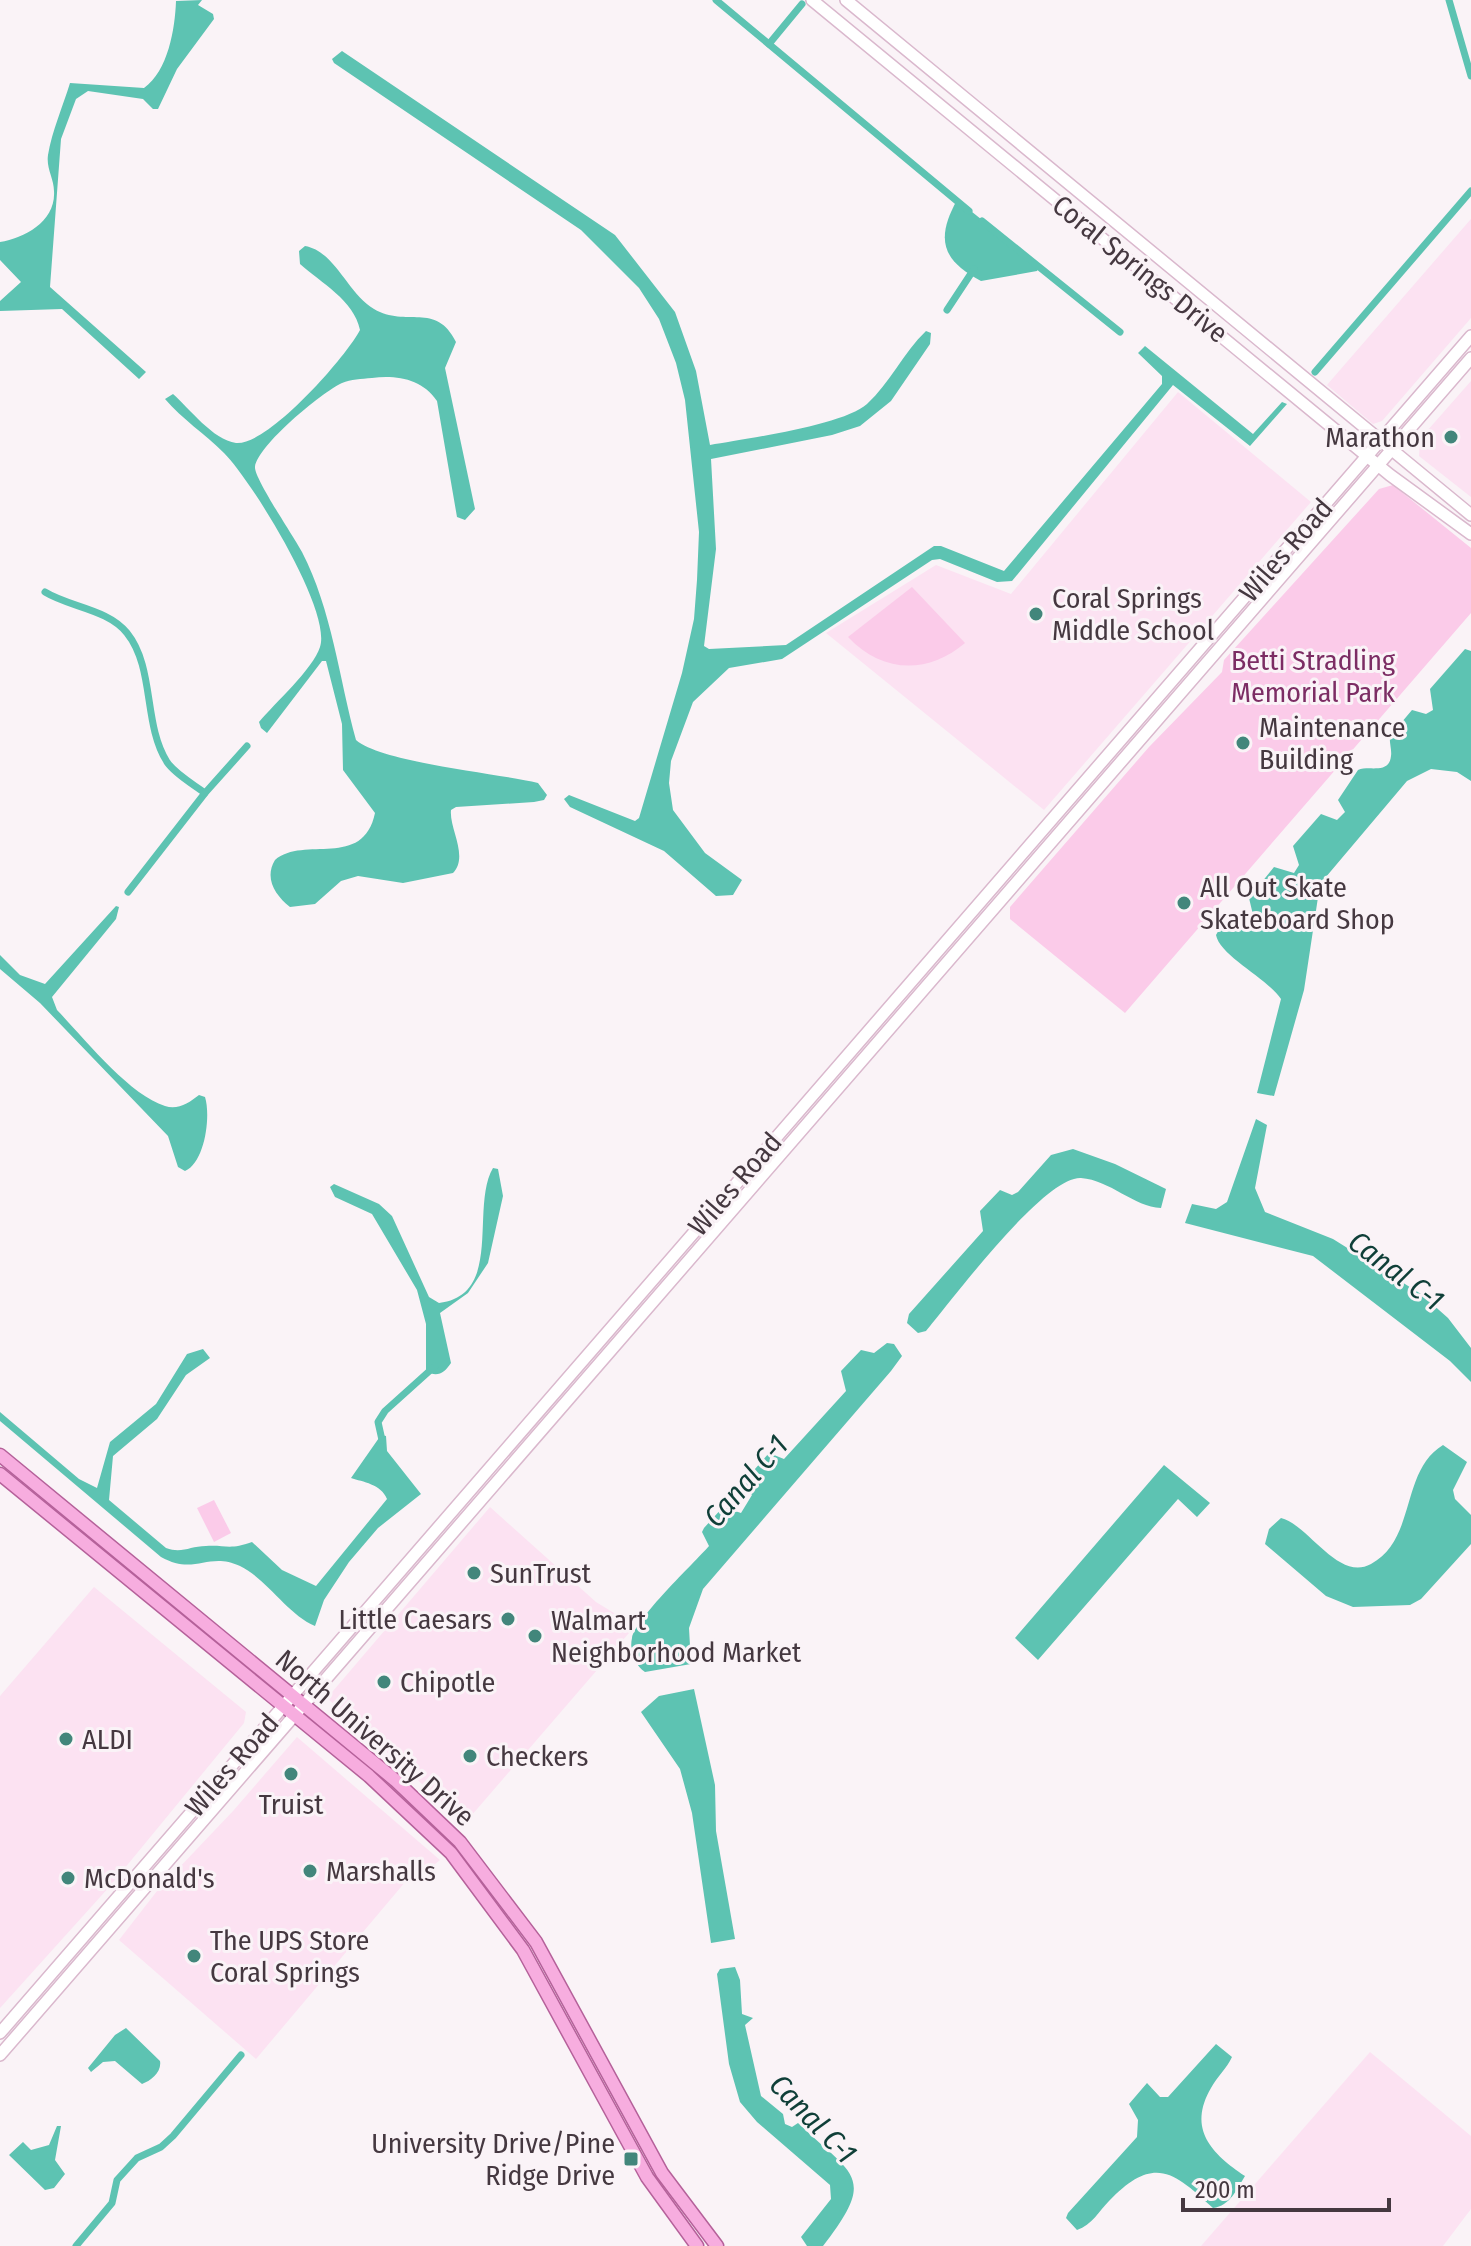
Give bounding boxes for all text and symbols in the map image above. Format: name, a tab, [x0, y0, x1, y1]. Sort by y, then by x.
street label: Coral Springs Drive	[1046, 188, 1234, 350]
place label: Marathon	[1325, 421, 1435, 454]
marker: Marathon	[1442, 428, 1460, 446]
street label: Wiles Road	[1232, 492, 1340, 608]
place label: Coral Springs Middle School	[1052, 582, 1214, 647]
marker: Coral Springs Middle School	[1027, 605, 1045, 623]
park label: Betti Stradling Memorial Park	[1231, 644, 1396, 709]
place label: Maintenance Building	[1259, 711, 1406, 776]
marker: Maintenance Building	[1234, 734, 1252, 752]
place label: All Out Skate Skateboard Shop	[1200, 871, 1395, 936]
marker: All Out Skate Skateboard Shop	[1175, 894, 1193, 912]
street label: Wiles Road	[681, 1126, 789, 1242]
water label: Canal C-1	[1341, 1223, 1451, 1319]
water label: Canal C-1	[696, 1428, 796, 1534]
place label: SunTrust	[490, 1557, 592, 1590]
marker: SunTrust	[465, 1564, 483, 1582]
place label: Little Caesars	[339, 1603, 492, 1636]
place label: Walmart Neighborhood Market	[551, 1604, 802, 1669]
marker: Little Caesars	[499, 1610, 517, 1628]
marker: Walmart Neighborhood Market	[526, 1627, 544, 1645]
street label: North University Drive	[269, 1643, 481, 1833]
place label: Chipotle	[400, 1666, 495, 1699]
marker: Chipotle	[375, 1673, 393, 1691]
street label: Wiles Road	[178, 1707, 286, 1823]
place label: ALDI	[82, 1723, 133, 1756]
marker: ALDI	[57, 1730, 75, 1748]
place label: Checkers	[486, 1740, 588, 1773]
marker: Checkers	[461, 1747, 479, 1765]
marker: Truist	[282, 1765, 300, 1783]
place label: Truist	[259, 1788, 324, 1821]
place label: Marshalls	[326, 1855, 436, 1888]
place label: McDonald's	[84, 1862, 215, 1895]
marker: Marshalls	[301, 1862, 319, 1880]
marker: McDonald's	[59, 1869, 77, 1887]
place label: The UPS Store Coral Springs	[210, 1924, 369, 1989]
marker: The UPS Store Coral Springs	[185, 1947, 203, 1965]
water label: Canal C-1	[762, 2067, 864, 2171]
place label: University Drive/Pine Ridge Drive	[371, 2127, 615, 2192]
marker: University Drive/Pine Ridge Drive	[622, 2150, 640, 2168]
scale bar	[1183, 2162, 1389, 2212]
text: 200 m	[1195, 2176, 1255, 2204]

